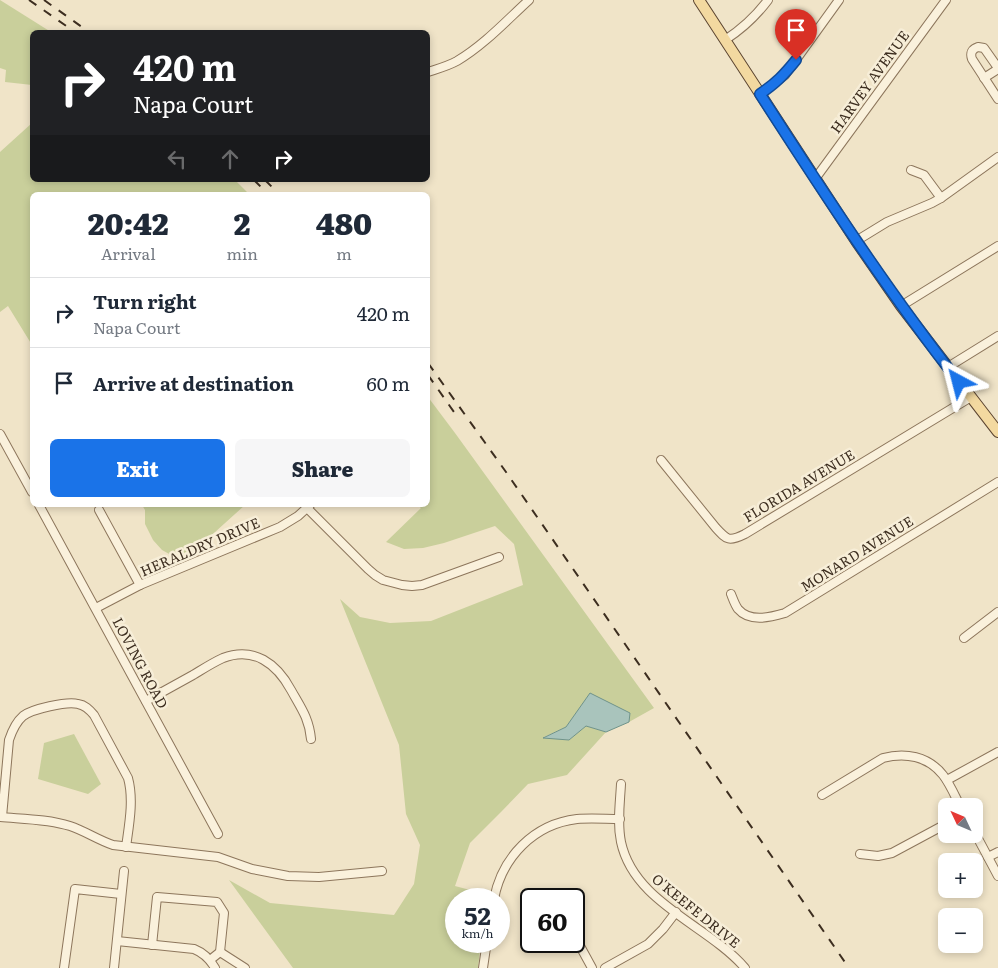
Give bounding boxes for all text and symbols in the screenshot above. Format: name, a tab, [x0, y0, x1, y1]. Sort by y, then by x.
pin	[775, 9, 817, 60]
icon: arrive	[782, 16, 810, 44]
street label: HARVEY AVENUE	[825, 26, 913, 137]
text: 420 m	[133, 40, 236, 92]
icon: right	[50, 50, 115, 115]
text: Napa Court	[133, 87, 253, 120]
icon: left	[163, 145, 191, 173]
icon: ahead	[216, 145, 244, 173]
icon: right	[269, 145, 297, 173]
text: 20:42	[88, 200, 169, 244]
text: 2	[234, 200, 250, 244]
text: 480	[316, 200, 372, 244]
text: Arrival	[101, 241, 156, 265]
text: min	[226, 241, 258, 265]
text: m	[336, 241, 352, 265]
text: Turn right	[93, 287, 197, 315]
icon: right	[50, 299, 78, 327]
text: 420 m	[357, 299, 410, 327]
text: Napa Court	[93, 315, 180, 339]
position arrow	[932, 355, 984, 407]
icon: arrive	[50, 369, 78, 397]
text: Arrive at destination	[93, 369, 294, 397]
text: 60 m	[367, 369, 410, 397]
button: Exit	[50, 439, 225, 497]
button: Share	[235, 439, 410, 497]
street label: FLORIDA AVENUE	[739, 444, 858, 526]
street label: MONARD AVENUE	[796, 510, 917, 596]
street label: HERALDRY DRIVE	[137, 512, 263, 580]
street label: LOVING ROAD	[108, 613, 173, 712]
north arrow	[938, 798, 982, 842]
map controls	[938, 798, 983, 953]
button: +	[938, 853, 983, 898]
street label: O'KEEFE DRIVE	[648, 868, 745, 952]
speed limit sign: 60	[520, 888, 585, 953]
text: 52	[464, 896, 491, 933]
button: −	[938, 908, 983, 953]
text: km/h	[462, 924, 493, 942]

